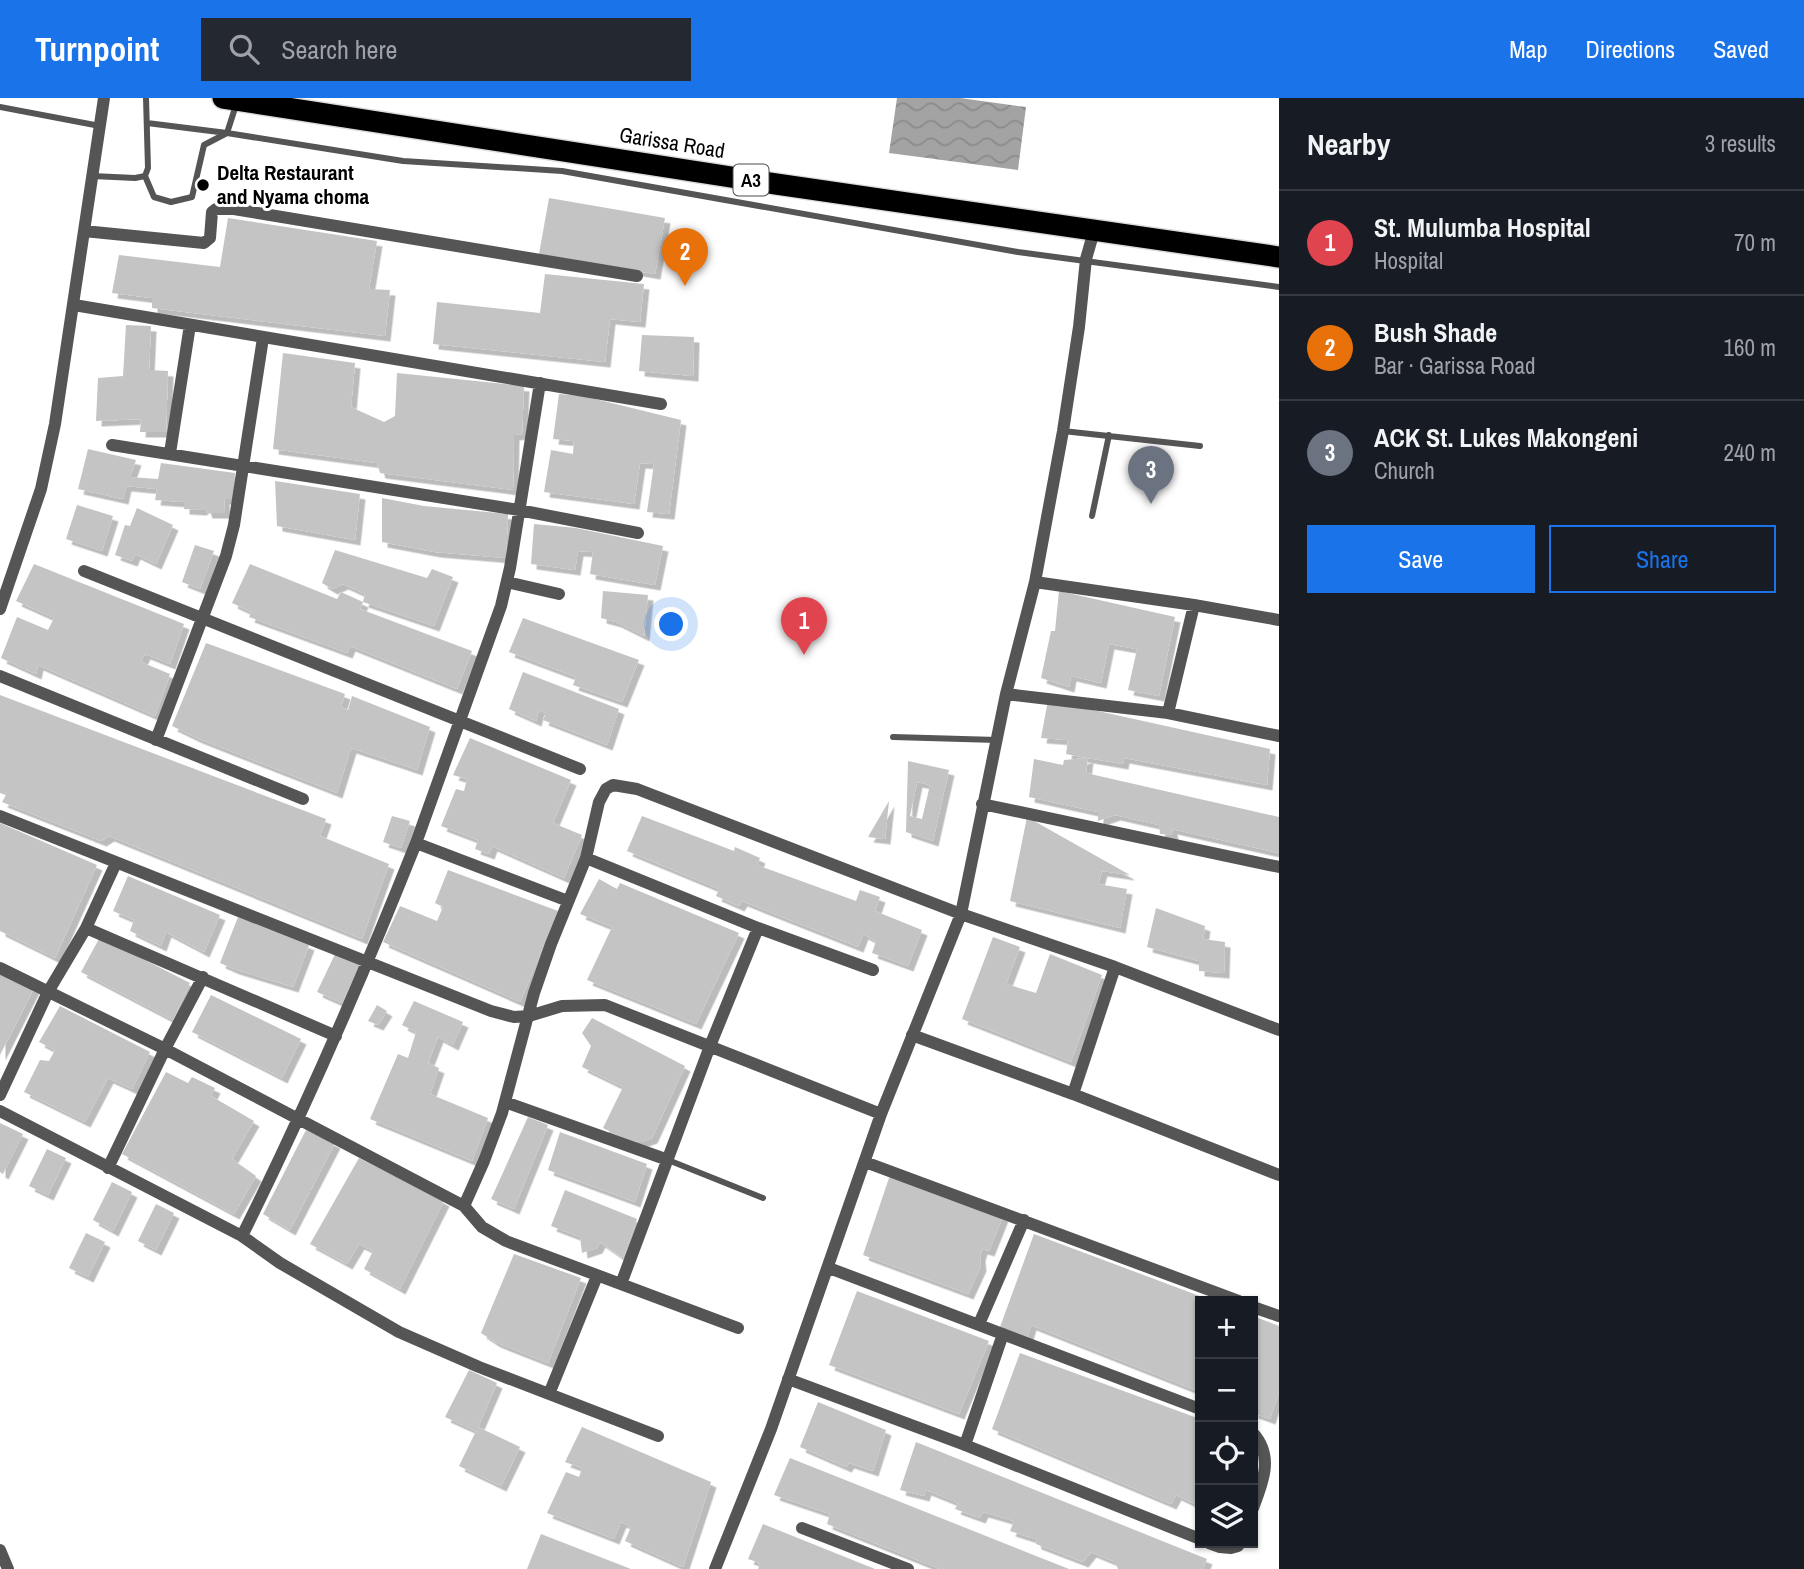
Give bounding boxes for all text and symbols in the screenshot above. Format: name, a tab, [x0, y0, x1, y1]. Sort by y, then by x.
search box	[201, 18, 691, 81]
text: Turnpoint	[35, 27, 159, 71]
icon: search	[225, 30, 263, 68]
text: Search here	[281, 32, 397, 67]
text: Map	[1509, 33, 1547, 65]
text: Directions	[1585, 33, 1675, 65]
text: Saved	[1713, 33, 1769, 65]
street label: Garissa Road	[617, 120, 727, 165]
text: Nearby	[1307, 124, 1390, 164]
text: 3 results	[1705, 128, 1776, 159]
place label: Delta Restaurant and Nyama choma	[217, 158, 370, 211]
road number: A3	[734, 164, 768, 195]
marker: Delta Restaurant and Nyama choma	[195, 177, 211, 193]
text: St. Mulumba Hospital	[1374, 210, 1591, 245]
text: 1	[1325, 227, 1335, 258]
text: 70 m	[1734, 227, 1776, 258]
pin: 2	[662, 228, 708, 286]
text: Hospital	[1374, 245, 1443, 276]
text: Bush Shade	[1374, 315, 1497, 350]
text: 2	[1325, 332, 1335, 363]
text: 160 m	[1724, 332, 1776, 363]
text: Bar · Garissa Road	[1374, 350, 1535, 381]
text: ACK St. Lukes Makongeni	[1374, 420, 1638, 455]
text: 3	[1325, 437, 1335, 468]
text: 240 m	[1724, 437, 1776, 468]
pin: 3	[1128, 446, 1174, 504]
text: Church	[1374, 455, 1435, 486]
button: Save	[1307, 525, 1535, 593]
button: Share	[1549, 525, 1776, 593]
pin: 1	[781, 597, 827, 655]
your location	[654, 607, 688, 641]
map controls	[1195, 1296, 1258, 1548]
button: +	[1195, 1296, 1258, 1359]
button: −	[1195, 1359, 1258, 1422]
button: locate	[1195, 1422, 1258, 1485]
button: layers	[1195, 1485, 1258, 1548]

